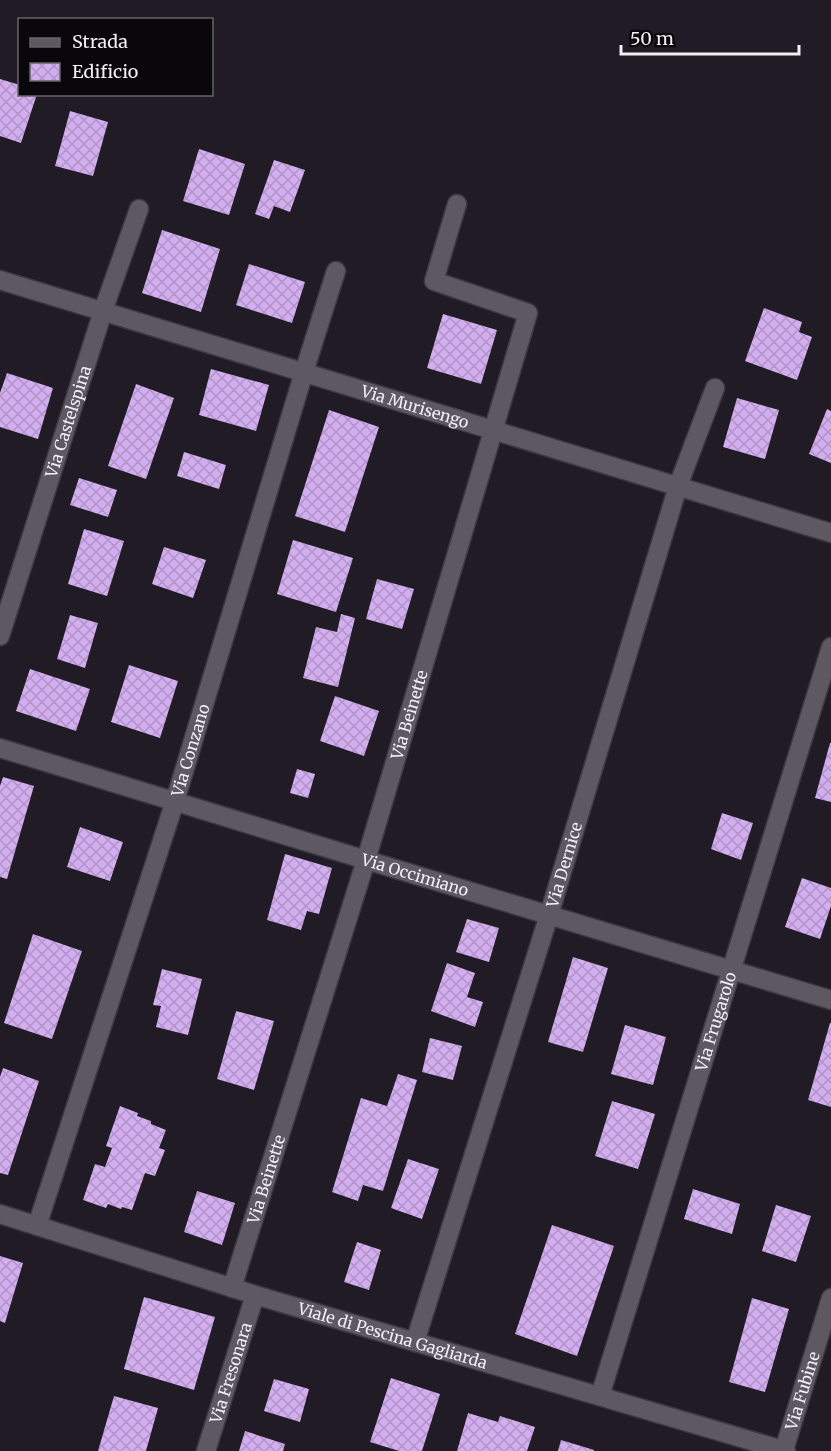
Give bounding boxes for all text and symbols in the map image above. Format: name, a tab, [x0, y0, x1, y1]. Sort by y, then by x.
legend	[18, 18, 213, 96]
scale bar	[621, 18, 800, 56]
text: 50 m	[630, 27, 674, 50]
text: Strada	[72, 30, 128, 53]
text: Edificio	[72, 60, 138, 83]
street label: Via Castelspina	[41, 363, 95, 481]
street label: Via Murisengo	[358, 380, 471, 432]
street label: Via Beinette	[386, 668, 432, 763]
street label: Via Conzano	[167, 701, 214, 800]
street label: Via Dernice	[542, 820, 586, 911]
street label: Via Occimiano	[358, 849, 471, 900]
street label: Via Frugarolo	[690, 969, 740, 1075]
street label: Via Beinette	[242, 1132, 289, 1227]
street label: Viale di Pescina Gagliarda	[295, 1298, 490, 1373]
street label: Via Fresonara	[205, 1319, 256, 1427]
street label: Via Fubine	[780, 1349, 824, 1433]

